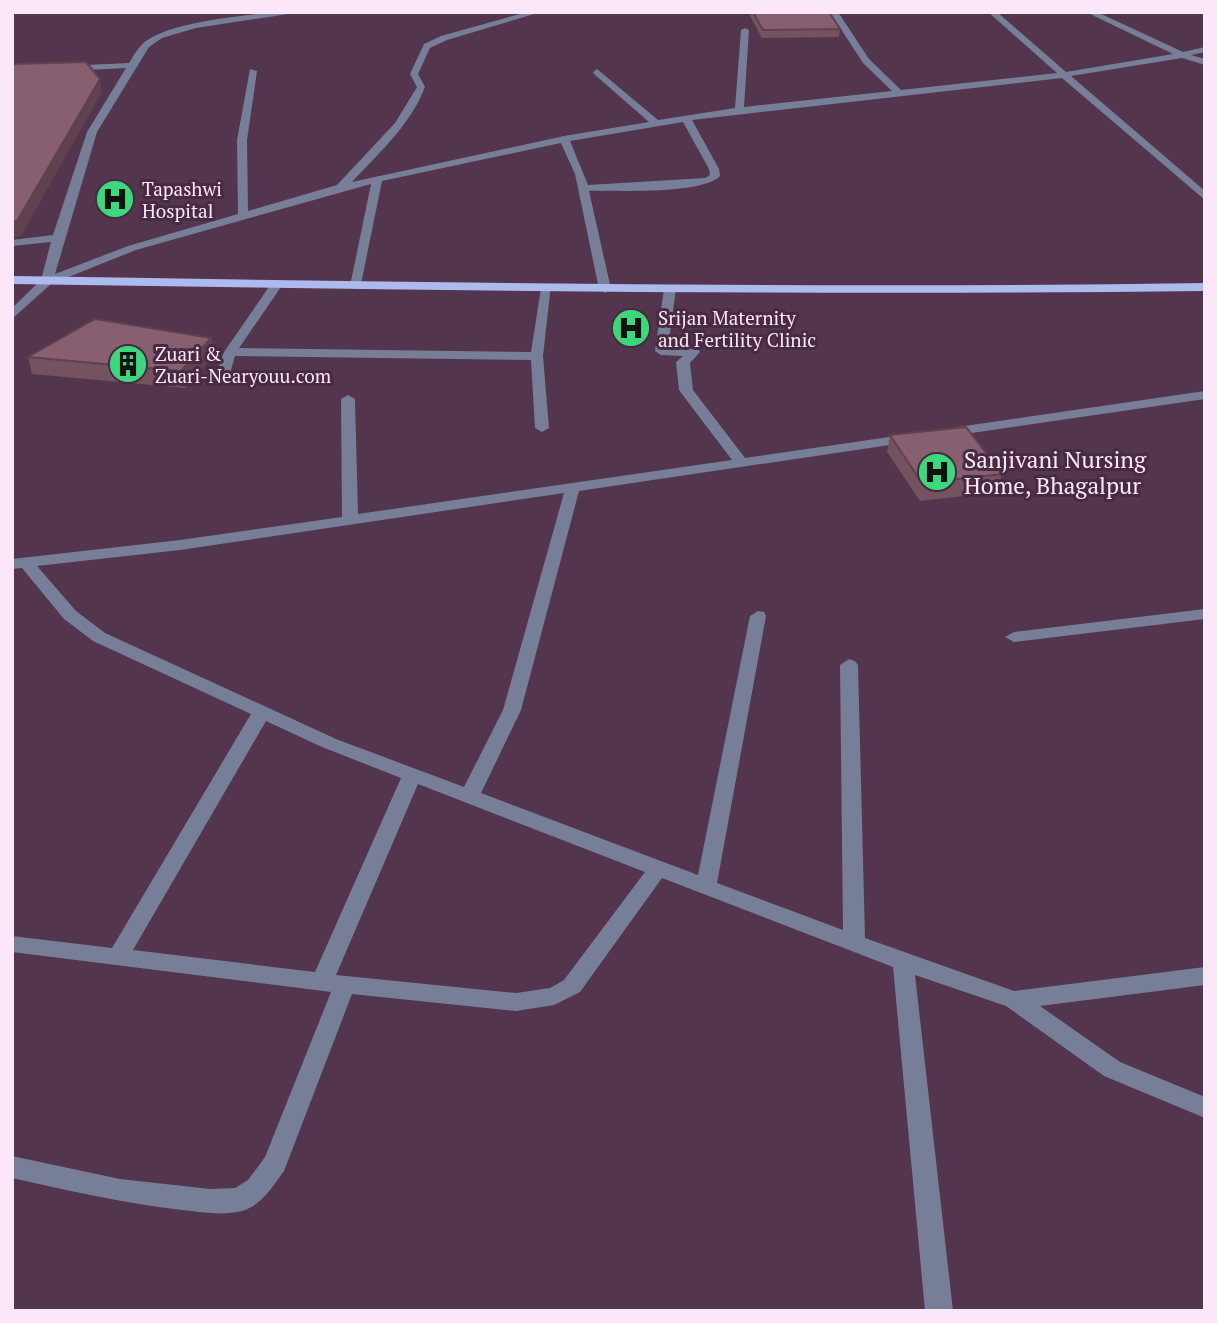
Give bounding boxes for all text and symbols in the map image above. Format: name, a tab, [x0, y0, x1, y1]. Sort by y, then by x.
place label: Tapashwi Hospital	[142, 176, 222, 223]
hospital icon: Tapashwi Hospital	[94, 178, 136, 220]
place label: Srijan Maternity and Fertility Clinic	[658, 305, 816, 352]
hospital icon: Srijan Maternity and Fertility Clinic	[610, 307, 652, 349]
place label: Zuari & Zuari-Nearyouu.com	[155, 341, 332, 388]
building icon: Zuari & Zuari-Nearyouu.com	[107, 343, 149, 385]
place label: Sanjivani Nursing Home, Bhagalpur	[964, 444, 1147, 501]
hospital icon: Sanjivani Nursing Home, Bhagalpur	[916, 451, 958, 493]

